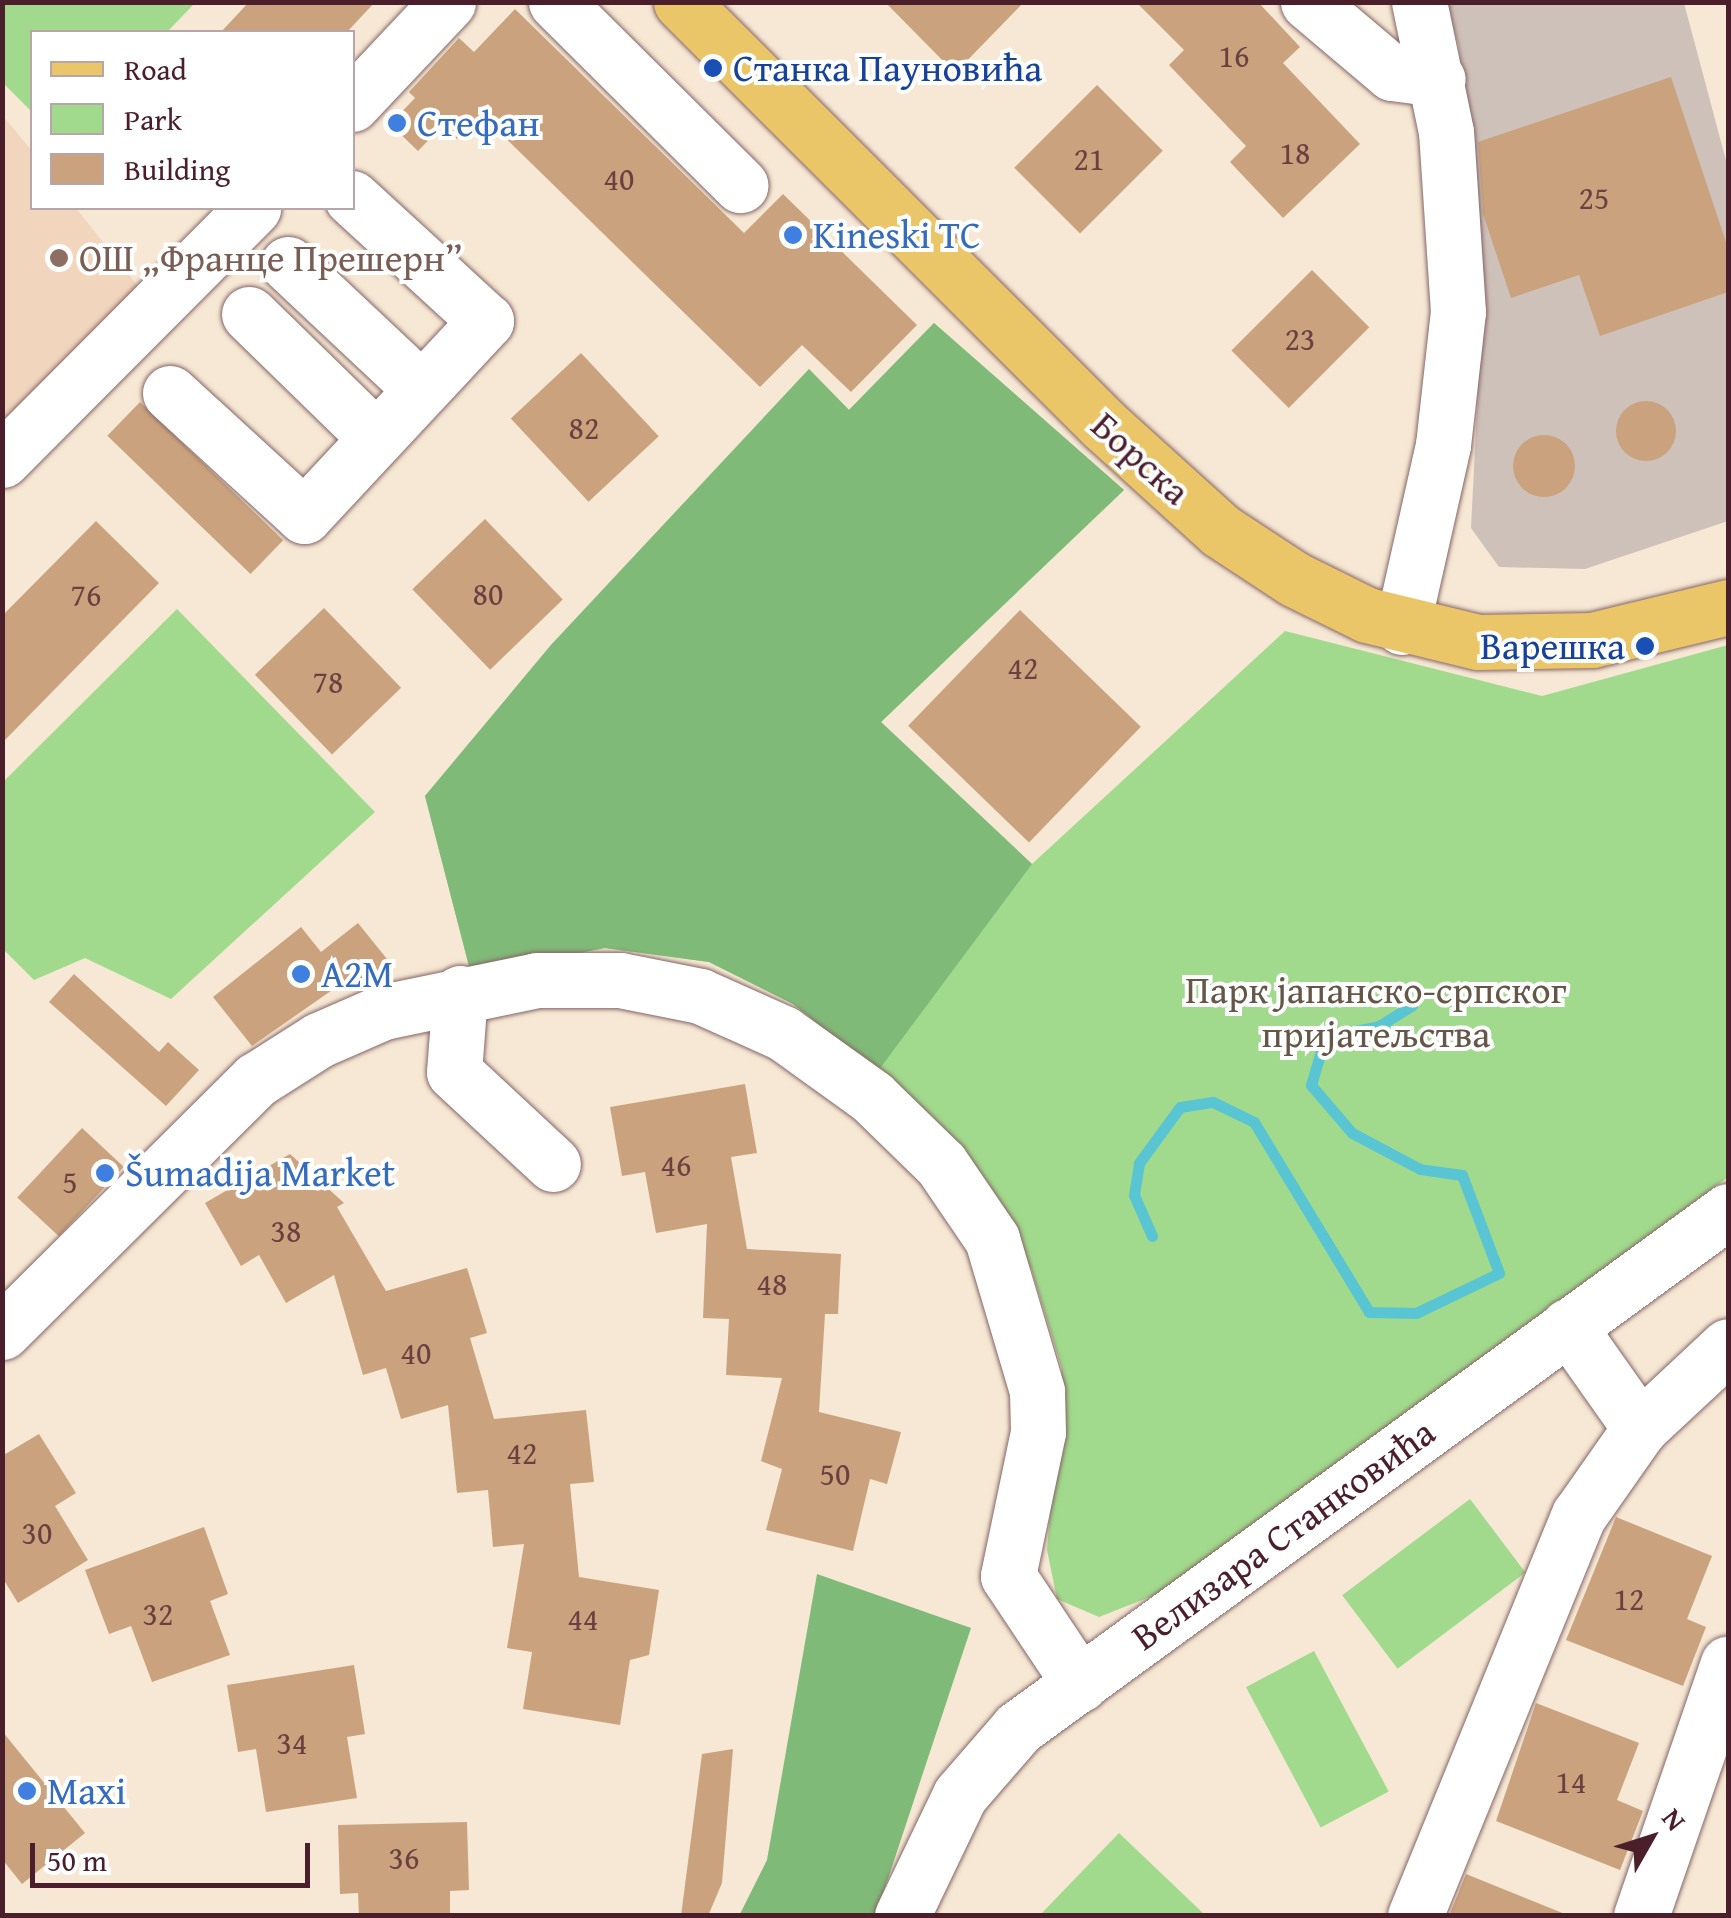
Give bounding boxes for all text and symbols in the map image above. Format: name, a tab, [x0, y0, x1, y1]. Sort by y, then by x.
legend	[30, 30, 355, 210]
house number: 16	[1219, 37, 1249, 75]
place label: Станка Пауновића	[733, 45, 1042, 91]
text: Road	[124, 47, 187, 91]
marker: Станка Пауновића	[702, 57, 724, 79]
text: Park	[124, 97, 182, 141]
place label: Стефан	[417, 100, 539, 146]
marker: Стефан	[386, 112, 408, 134]
house number: 18	[1280, 134, 1310, 172]
house number: 21	[1074, 140, 1104, 178]
text: Building	[124, 147, 230, 191]
house number: 40	[604, 160, 634, 198]
house number: 25	[1579, 179, 1609, 217]
place label: Kineski TC	[813, 212, 981, 258]
marker: Kineski TC	[782, 224, 804, 246]
place label: ОШ „Франце Прешерн”	[79, 235, 462, 281]
marker: ОШ „Франце Прешерн”	[48, 247, 70, 269]
house number: 23	[1285, 320, 1315, 358]
street label: Борска	[1083, 402, 1199, 514]
house number: 82	[569, 409, 599, 447]
house number: 80	[473, 575, 503, 613]
house number: 76	[71, 576, 101, 614]
place label: Варешка	[1480, 623, 1625, 669]
marker: Варешка	[1634, 635, 1656, 657]
house number: 42	[1008, 649, 1038, 687]
house number: 78	[313, 663, 343, 701]
place label: A2M	[321, 951, 393, 997]
marker: A2M	[290, 963, 312, 985]
park label: Парк јапанско-српског пријатељства	[1185, 967, 1567, 1056]
house number: 46	[661, 1146, 691, 1184]
place label: Šumadija Market	[125, 1150, 395, 1196]
marker: Šumadija Market	[94, 1162, 116, 1184]
house number: 5	[62, 1163, 78, 1201]
house number: 38	[271, 1212, 301, 1250]
house number: 48	[757, 1265, 787, 1303]
house number: 40	[401, 1334, 431, 1372]
street label: Велизара Станковића	[1123, 1409, 1443, 1659]
house number: 42	[507, 1434, 537, 1472]
house number: 50	[820, 1455, 850, 1493]
house number: 30	[22, 1514, 52, 1552]
house number: 12	[1614, 1580, 1644, 1618]
house number: 32	[143, 1595, 173, 1633]
house number: 44	[568, 1600, 598, 1638]
house number: 34	[277, 1724, 307, 1762]
house number: 14	[1556, 1763, 1586, 1801]
place label: Maxi	[47, 1768, 126, 1814]
marker: Maxi	[16, 1780, 38, 1802]
north arrow	[1601, 1788, 1701, 1888]
text: N	[1653, 1799, 1697, 1839]
scale bar	[35, 1823, 315, 1885]
text: 50 m	[47, 1838, 107, 1882]
house number: 36	[389, 1839, 419, 1877]

